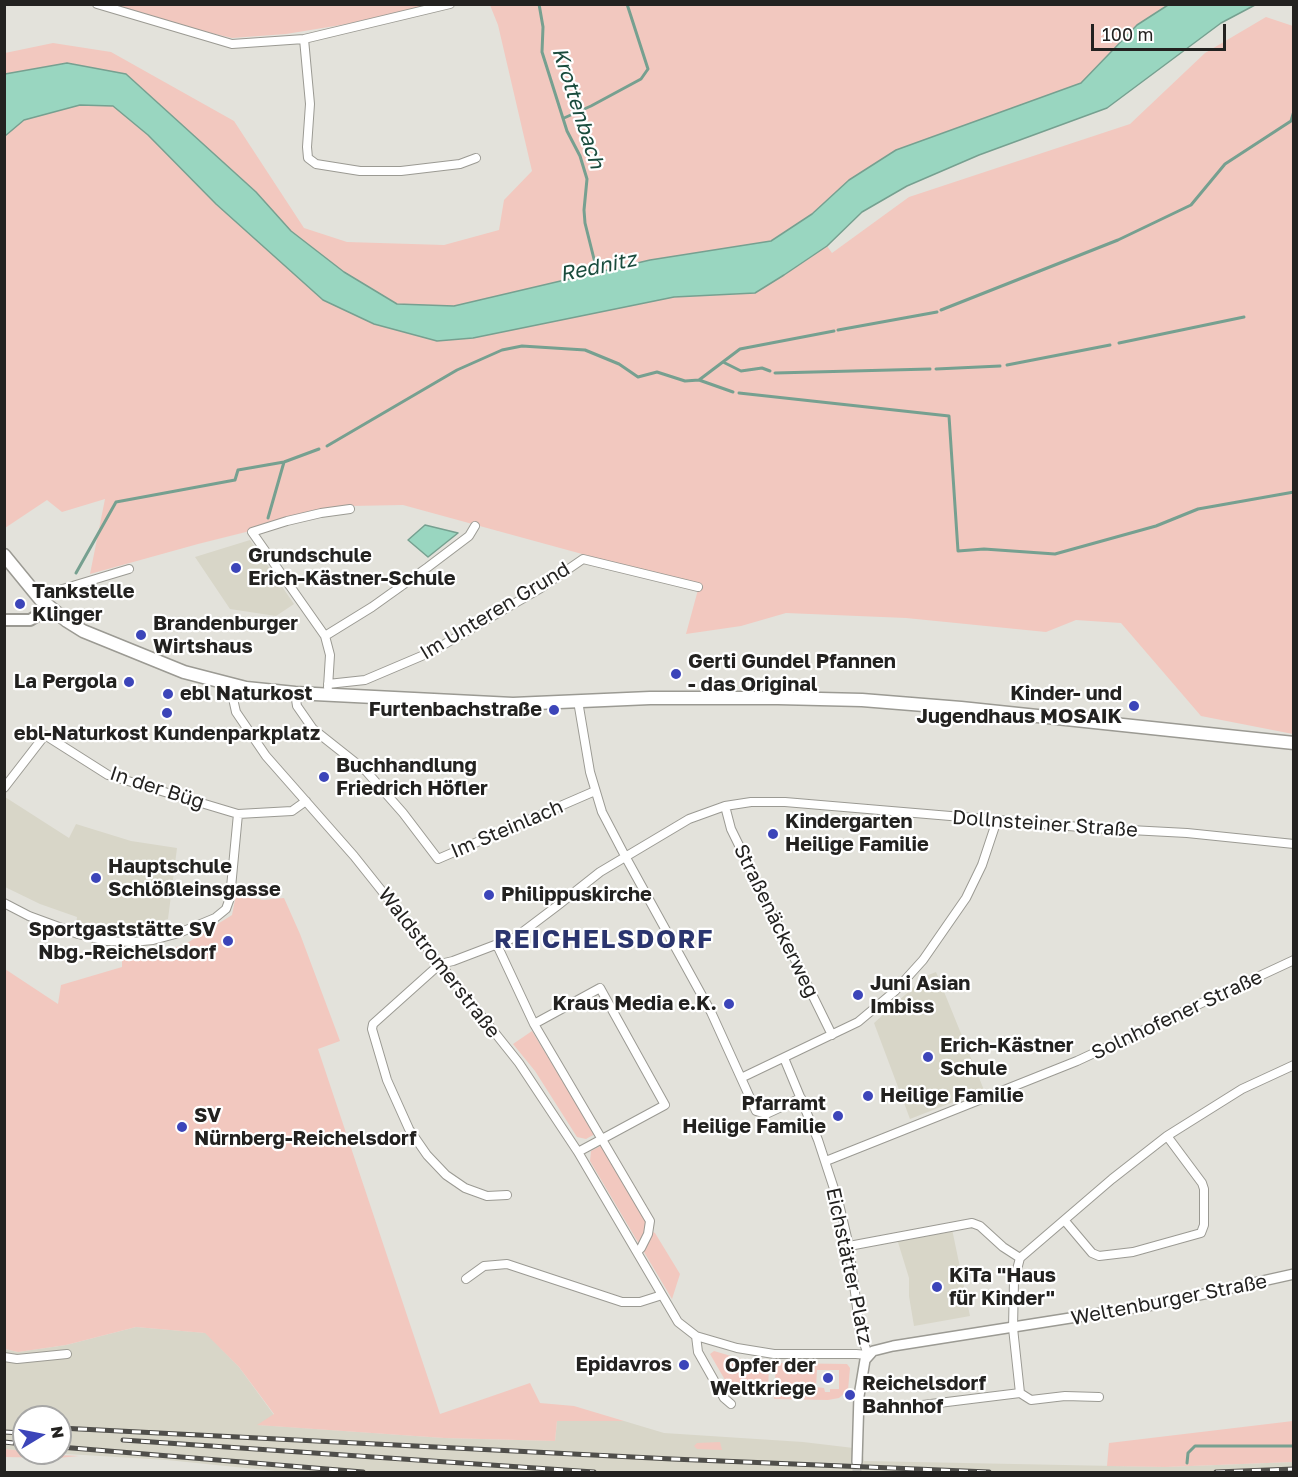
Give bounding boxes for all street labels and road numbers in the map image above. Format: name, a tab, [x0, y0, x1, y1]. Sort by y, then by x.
street label: Im Unteren Grund	[416, 557, 574, 665]
street label: In der Büg	[107, 761, 207, 815]
street label: Im Steinlach	[447, 795, 567, 863]
street label: Dollnsteiner Straße	[951, 806, 1139, 842]
street label: Straßenäckerweg	[728, 840, 824, 1002]
street label: Waldstromerstraße	[373, 883, 505, 1043]
street label: Solnhofener Straße	[1088, 965, 1266, 1065]
street label: Eichstätter Platz	[821, 1185, 877, 1347]
street label: Weltenburger Straße	[1069, 1269, 1269, 1331]

